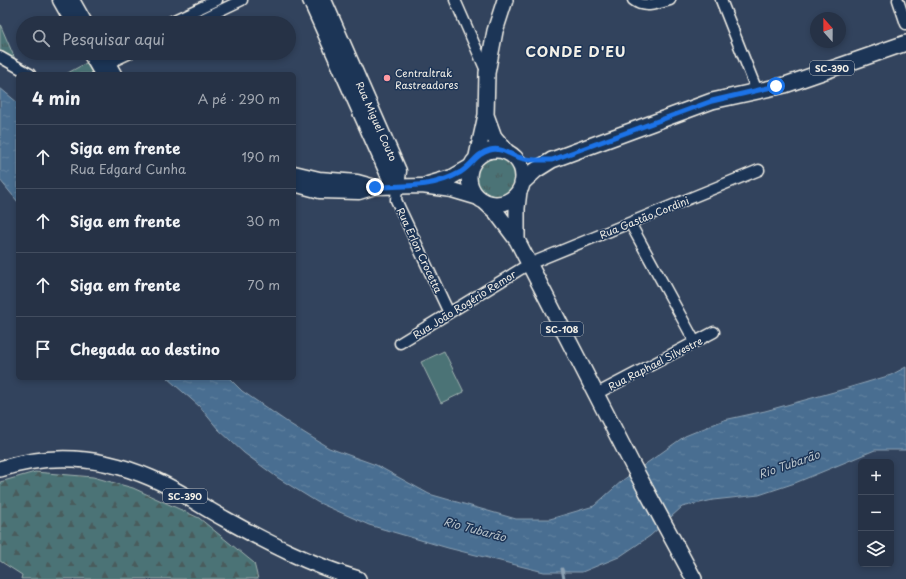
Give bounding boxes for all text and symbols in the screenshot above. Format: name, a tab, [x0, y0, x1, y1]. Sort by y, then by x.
north arrow	[810, 12, 846, 48]
search box	[16, 16, 296, 60]
icon: search	[30, 27, 52, 49]
text: Pesquisar aqui	[62, 27, 165, 50]
district label: CONDE D'EU	[525, 41, 627, 62]
road number: SC-390	[810, 61, 854, 75]
place label: Centraltrak Rastreadores	[395, 65, 459, 92]
marker: Centraltrak Rastreadores	[382, 73, 392, 83]
route start	[767, 77, 785, 95]
street label: Rua Miguel Couto	[353, 79, 401, 164]
text: 4 min	[32, 85, 80, 111]
text: A pé · 290 m	[198, 89, 280, 108]
text: Siga em frente	[70, 136, 180, 159]
icon: ahead	[32, 146, 54, 168]
text: 190 m	[241, 147, 280, 166]
text: Rua Edgard Cunha	[70, 159, 186, 178]
route end	[366, 178, 384, 196]
street label: Rua Gastão Cordini	[597, 192, 691, 242]
street label: Rua Erlon Crocetta	[394, 205, 447, 296]
text: Siga em frente	[70, 209, 180, 232]
icon: ahead	[32, 210, 54, 232]
text: 30 m	[246, 211, 280, 230]
street label: Rua João Rogério Remor	[410, 266, 519, 342]
text: Siga em frente	[70, 273, 180, 296]
icon: ahead	[32, 274, 54, 296]
text: 70 m	[247, 275, 280, 294]
road number: SC-108	[541, 322, 583, 336]
street label: Rua Raphael Silvestre	[605, 333, 705, 393]
text: Chegada ao destino	[70, 337, 220, 360]
icon: arrive	[32, 338, 54, 360]
water label: Rio Tubarão	[756, 445, 823, 482]
map controls	[858, 459, 894, 567]
button: +	[858, 459, 894, 495]
road number: SC-390	[163, 489, 207, 503]
button: −	[858, 495, 894, 531]
water label: Rio Tubarão	[442, 513, 509, 546]
button: layers	[858, 531, 894, 567]

